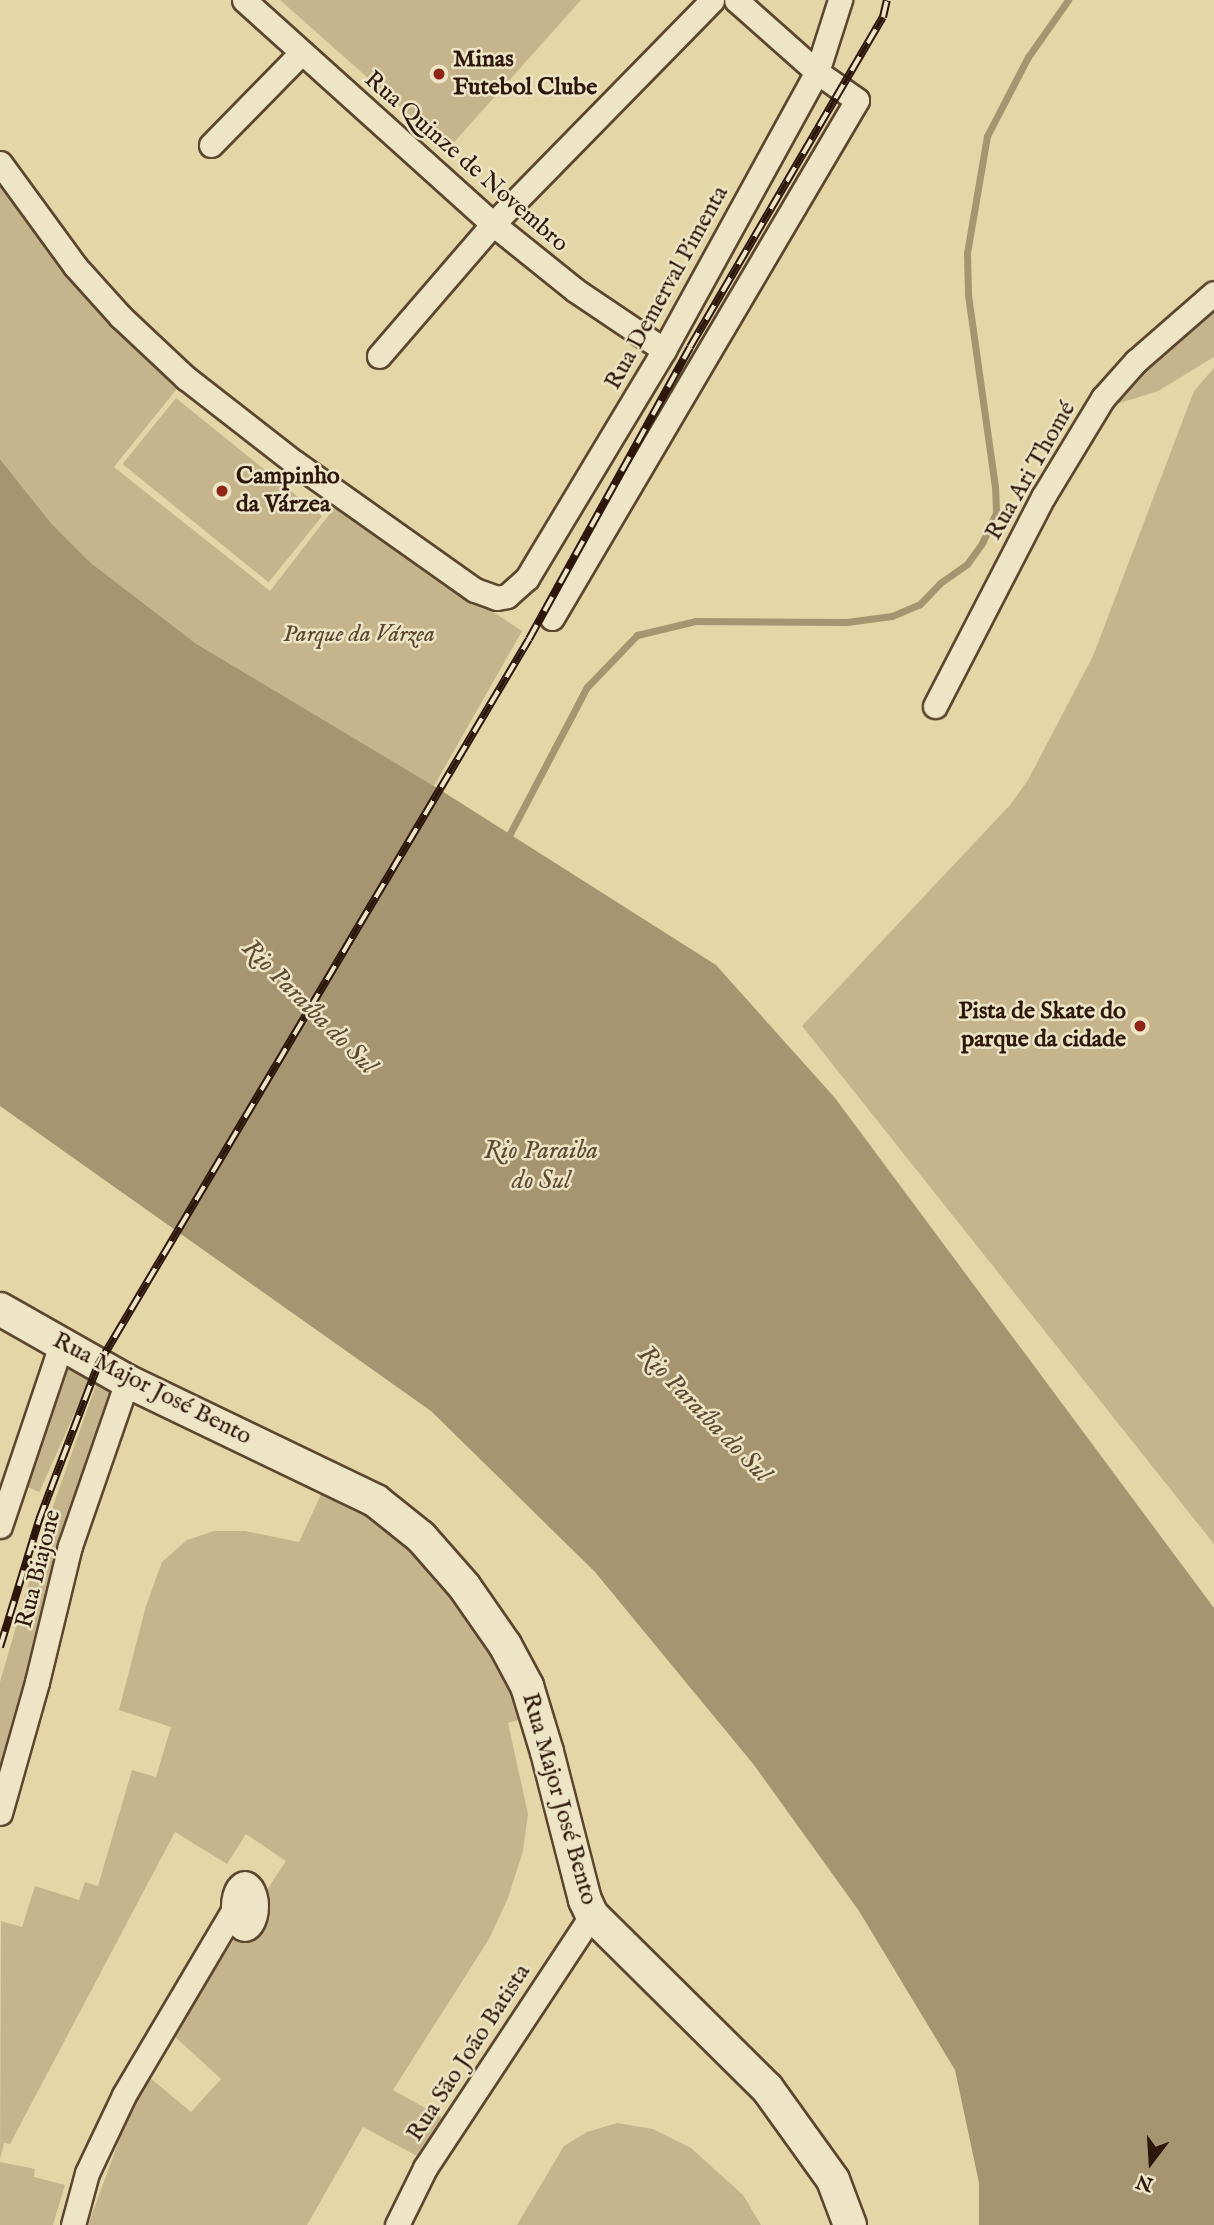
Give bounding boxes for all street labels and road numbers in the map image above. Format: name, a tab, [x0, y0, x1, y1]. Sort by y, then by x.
street label: Rua Quinze de Novembro	[358, 65, 574, 259]
street label: Rua Demerval Pimenta	[599, 181, 735, 395]
street label: Rua Ari Thomé	[980, 396, 1082, 546]
street label: Rua Major José Bento	[48, 1326, 256, 1452]
street label: Rua Biajone	[10, 1507, 68, 1631]
street label: Rua Major José Bento	[515, 1690, 603, 1908]
street label: Rua São João Batista	[401, 1959, 537, 2147]

